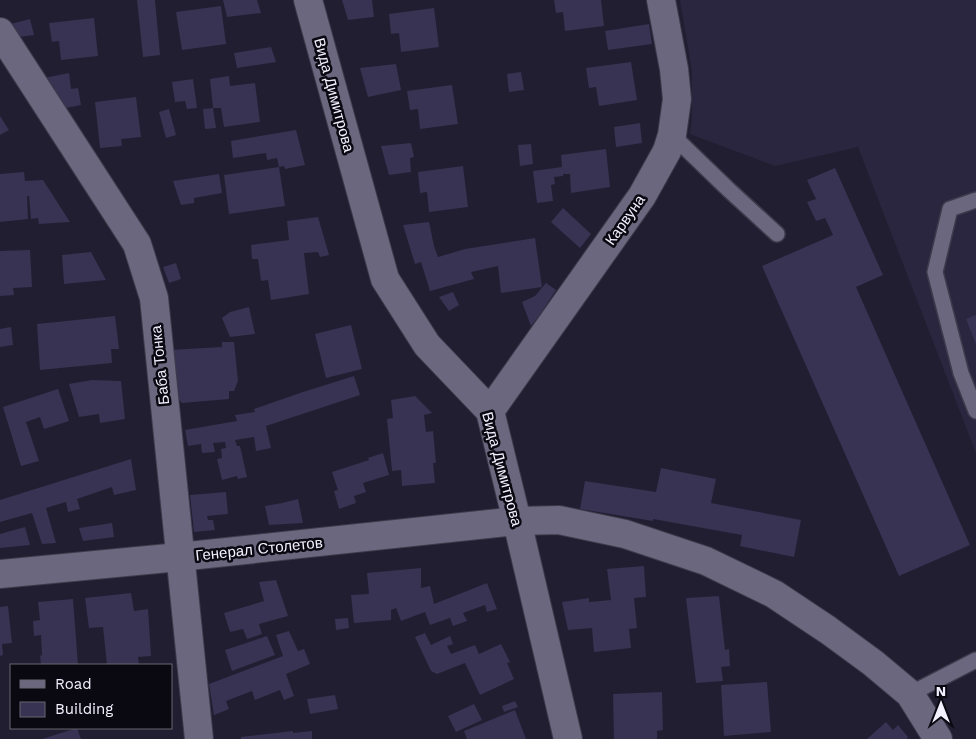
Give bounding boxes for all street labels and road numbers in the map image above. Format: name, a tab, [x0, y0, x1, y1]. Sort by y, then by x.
street label: Вида Димитрова	[310, 36, 358, 155]
street label: Карвуна	[601, 191, 649, 249]
street label: Баба Тонка	[147, 324, 173, 406]
street label: Вида Димитрова	[478, 410, 526, 529]
street label: Генерал Столетов	[195, 533, 324, 565]

